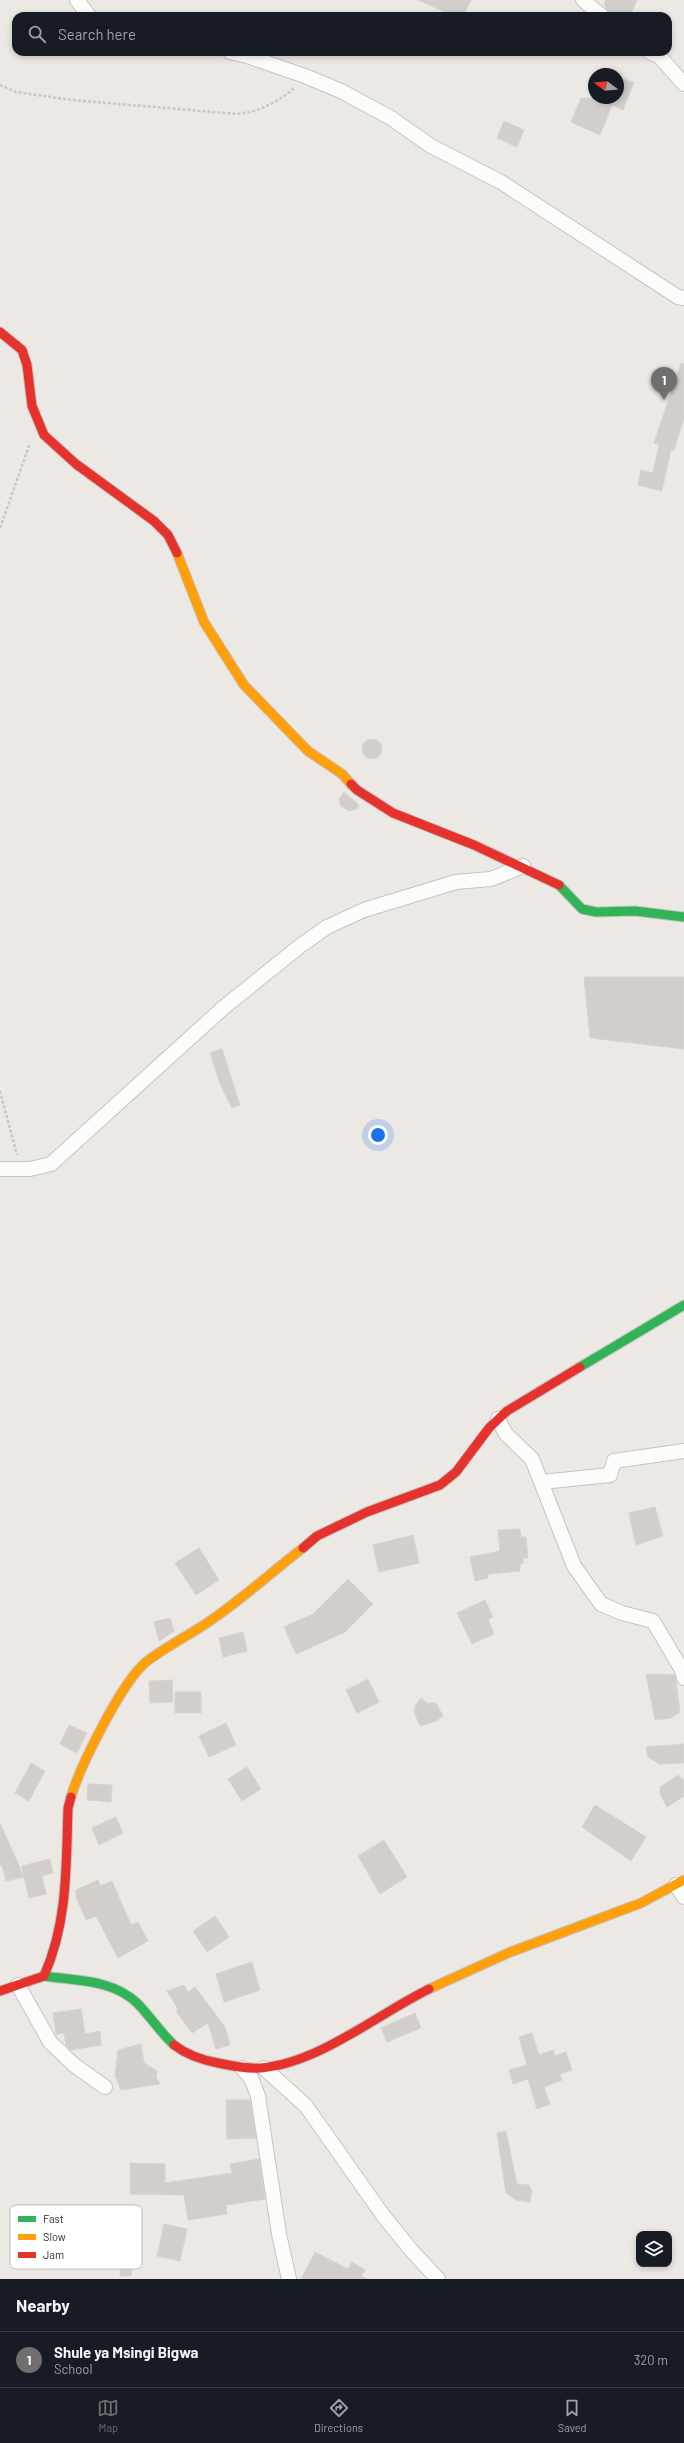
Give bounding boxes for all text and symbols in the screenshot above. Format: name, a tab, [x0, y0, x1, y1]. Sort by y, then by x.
search box	[12, 12, 672, 56]
icon: search	[26, 23, 48, 45]
text: Search here	[58, 25, 136, 43]
north arrow	[588, 68, 624, 104]
pin: 1	[651, 367, 677, 400]
your location	[368, 1125, 388, 1145]
legend	[10, 2205, 142, 2269]
text: Fast	[43, 2212, 64, 2225]
text: Slow	[43, 2230, 66, 2243]
map controls	[636, 2231, 672, 2267]
button: layers	[636, 2231, 672, 2267]
text: Jam	[43, 2248, 64, 2261]
text: Nearby	[16, 2295, 70, 2315]
text: Shule ya Msingi Bigwa	[54, 2343, 198, 2361]
text: 1	[27, 2352, 31, 2368]
text: 320 m	[634, 2352, 668, 2368]
text: School	[54, 2361, 92, 2377]
tab: Map	[97, 2397, 119, 2434]
tab: Directions	[314, 2397, 363, 2434]
tab: Saved	[558, 2397, 587, 2434]

